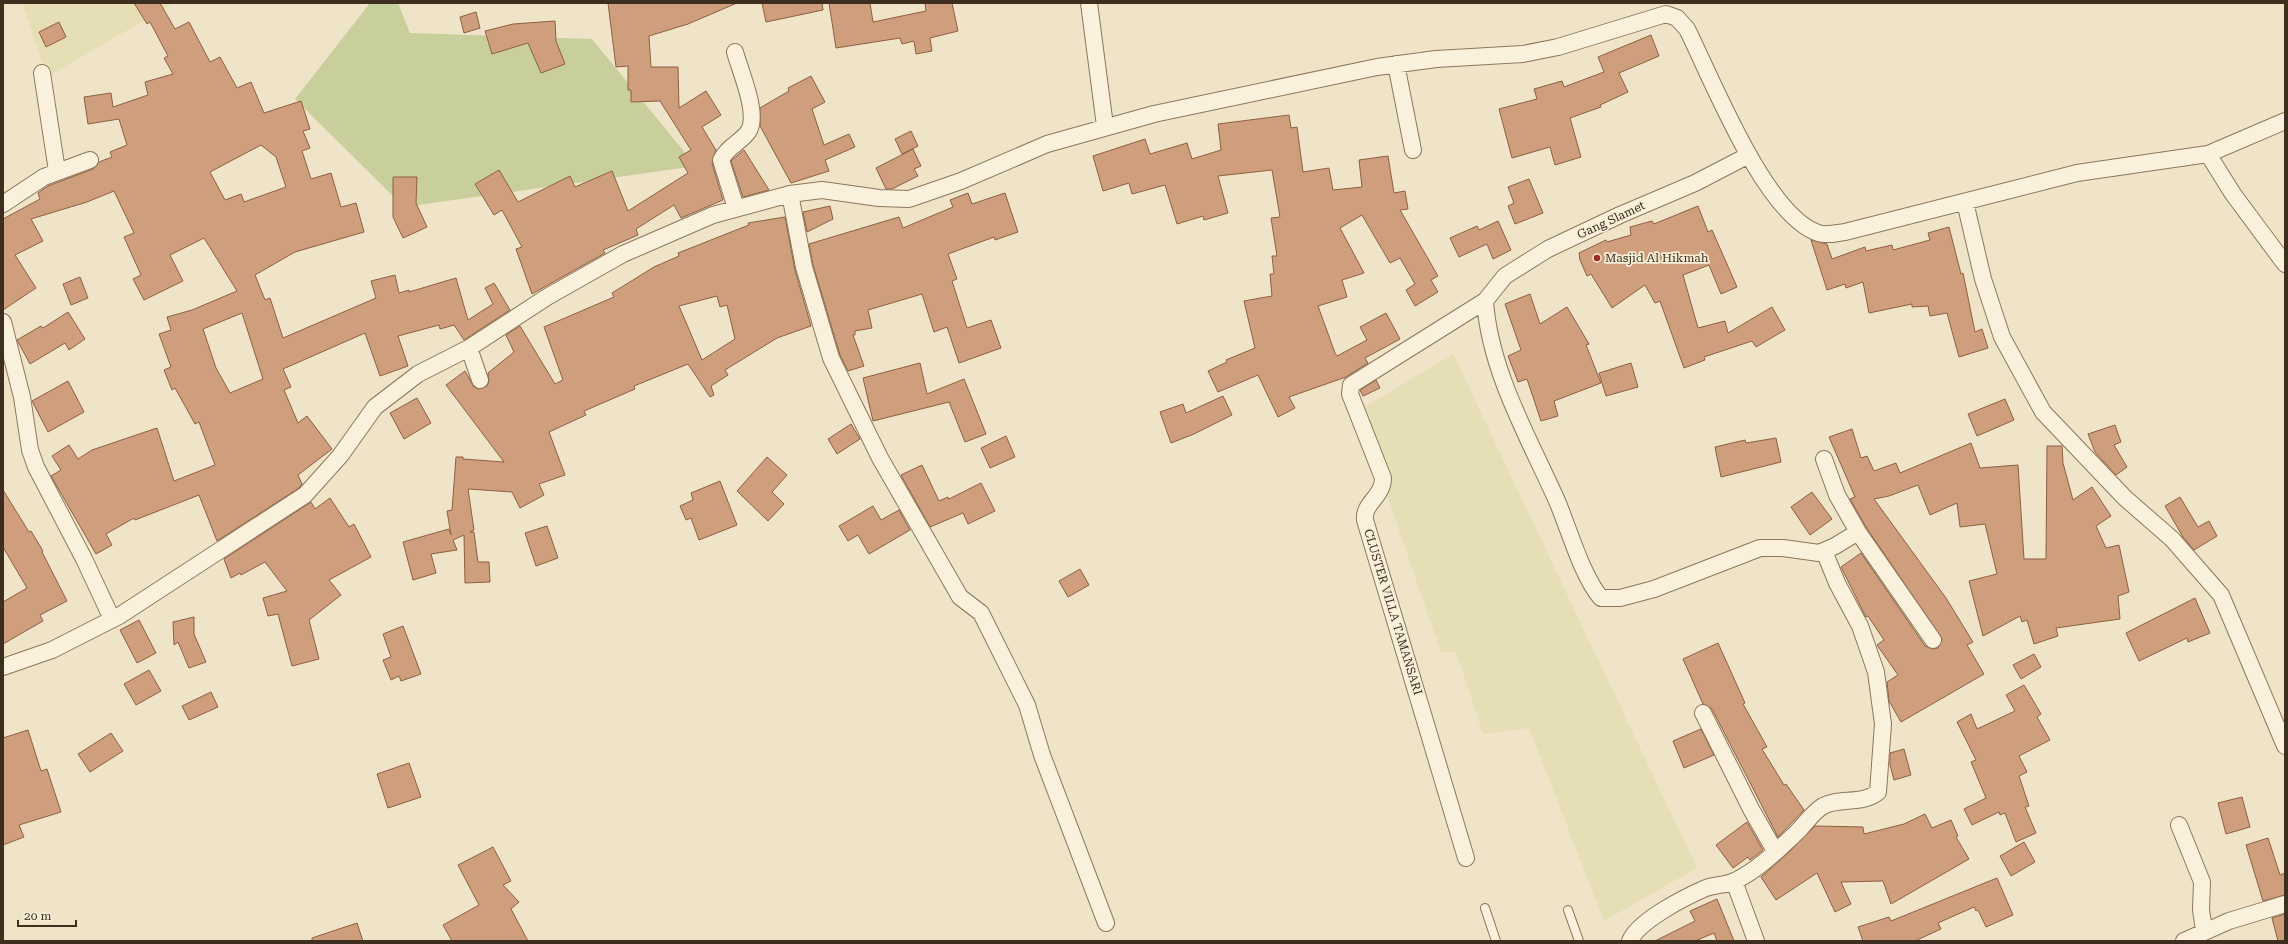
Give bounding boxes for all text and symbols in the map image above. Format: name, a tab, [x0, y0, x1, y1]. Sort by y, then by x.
street label: Gang Slamet	[1575, 198, 1648, 242]
place label: Masjid Al Hikmah	[1605, 251, 1709, 265]
marker: Masjid Al Hikmah	[1592, 253, 1602, 263]
street label: CLUSTER VILLA TAMANSARI	[1361, 527, 1425, 697]
scale bar	[18, 902, 76, 928]
text: 20 m	[24, 909, 51, 923]

